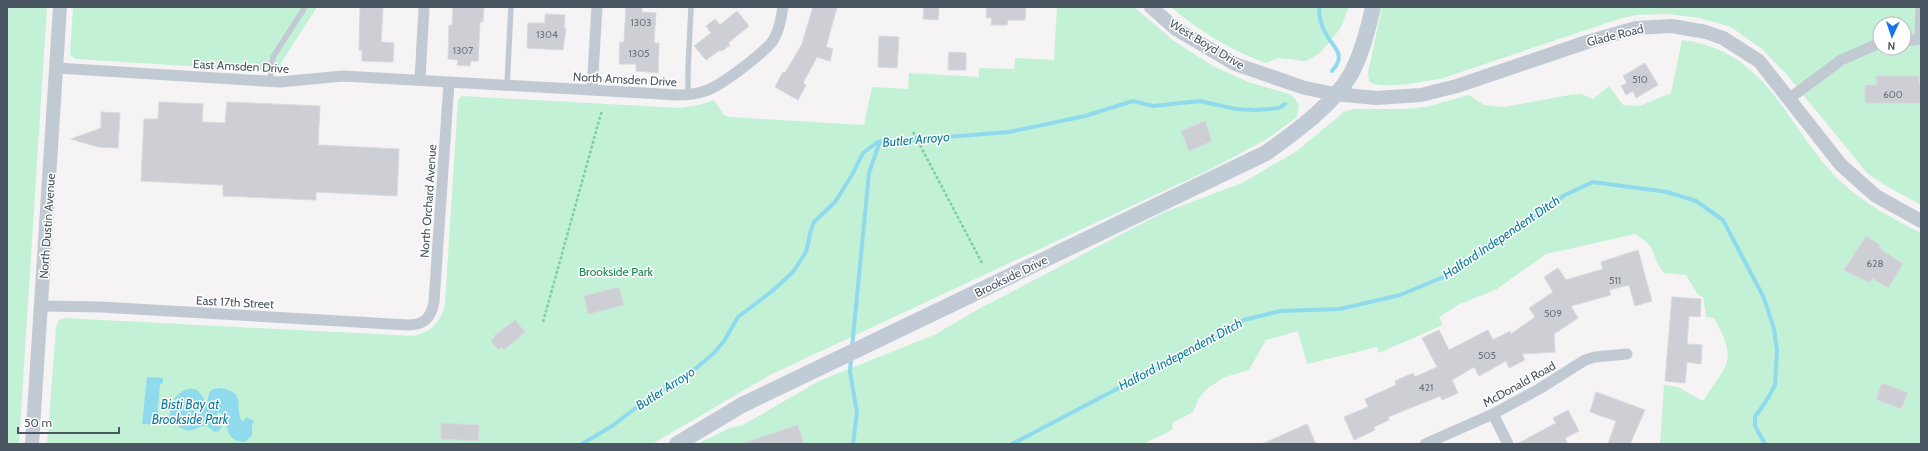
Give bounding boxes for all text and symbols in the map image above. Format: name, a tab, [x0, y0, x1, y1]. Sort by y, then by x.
house number: 1303	[630, 16, 652, 29]
street label: West Boyd Drive	[1167, 16, 1247, 72]
north arrow	[1872, 16, 1912, 56]
street label: Glade Road	[1585, 21, 1645, 49]
house number: 1304	[536, 28, 558, 41]
text: N	[1887, 39, 1896, 53]
house number: 1307	[453, 44, 473, 57]
house number: 1305	[628, 47, 650, 60]
street label: East Amsden Drive	[193, 56, 289, 76]
street label: North Amsden Drive	[573, 69, 677, 89]
house number: 510	[1632, 73, 1648, 86]
house number: 600	[1883, 88, 1903, 101]
water label: Butler Arroyo	[882, 128, 951, 150]
street label: North Orchard Avenue	[417, 144, 439, 258]
street label: North Dustin Avenue	[36, 173, 58, 279]
water label: Halford Independent Ditch	[1439, 192, 1563, 282]
street label: Brookside Drive	[972, 252, 1050, 300]
house number: 628	[1867, 257, 1883, 270]
park label: Brookside Park	[579, 264, 654, 279]
house number: 511	[1609, 274, 1621, 287]
street label: East 17th Street	[196, 292, 274, 312]
house number: 509	[1544, 307, 1562, 320]
water label: Halford Independent Ditch	[1115, 315, 1245, 393]
house number: 505	[1478, 349, 1496, 362]
street label: McDonald Road	[1480, 358, 1558, 410]
water label: Butler Arroyo	[632, 363, 698, 413]
house number: 421	[1419, 381, 1433, 394]
water label: Bisti Bay at Brookside Park	[152, 396, 229, 427]
scale bar	[18, 409, 119, 435]
text: 50 m	[24, 415, 52, 430]

